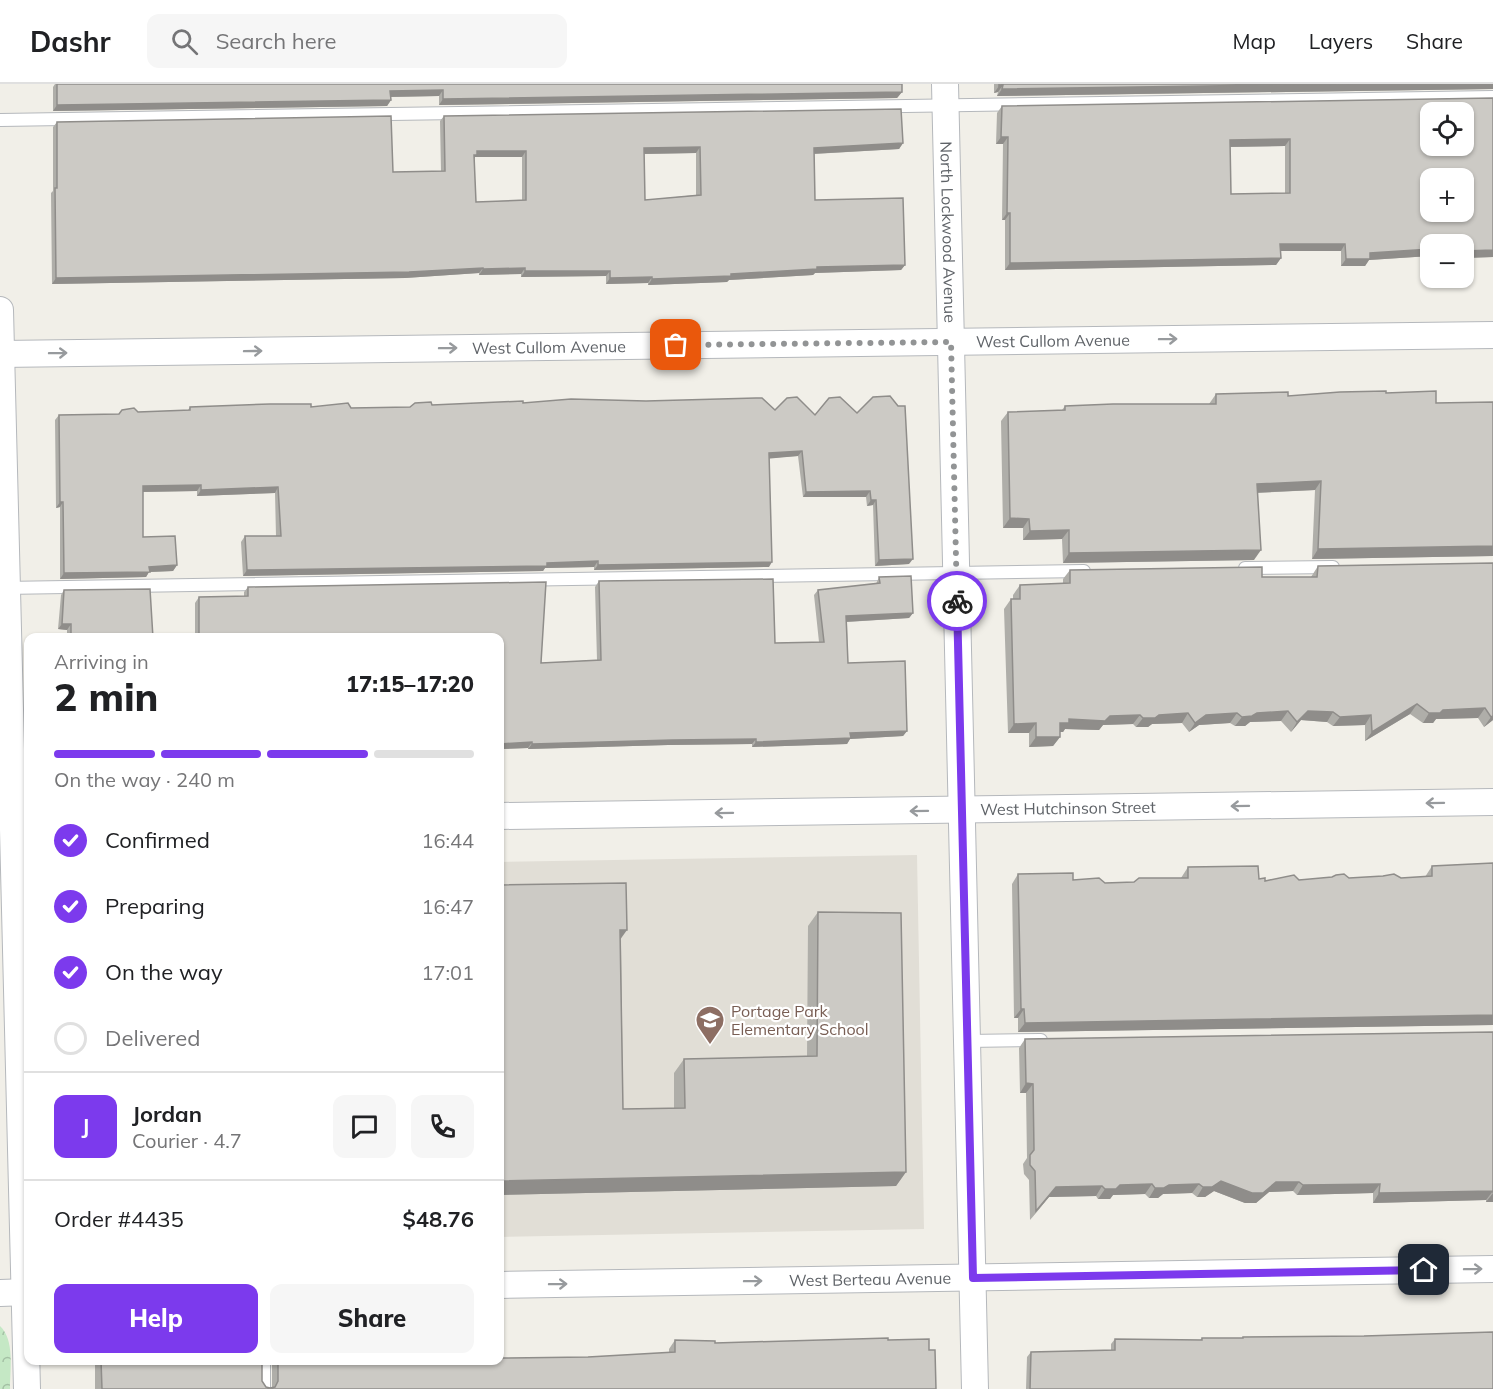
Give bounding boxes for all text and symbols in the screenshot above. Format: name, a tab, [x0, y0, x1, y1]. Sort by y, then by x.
search box	[147, 14, 567, 68]
text: Dashr	[30, 24, 111, 59]
icon: search	[168, 25, 201, 58]
text: Search here	[216, 27, 337, 55]
text: Map	[1233, 28, 1276, 54]
text: Layers	[1309, 28, 1373, 54]
text: Share	[1406, 28, 1463, 54]
map controls	[1420, 102, 1474, 288]
button: locate	[1420, 102, 1474, 156]
street label: North Lockwood Avenue	[936, 141, 960, 323]
button: +	[1420, 168, 1474, 222]
button: −	[1420, 234, 1474, 288]
pin	[650, 319, 701, 370]
icon: bag	[659, 328, 692, 361]
street label: West Cullom Avenue	[976, 330, 1130, 352]
one-way arrow	[1158, 333, 1178, 345]
street label: West Cullom Avenue	[472, 336, 626, 358]
one-way arrow	[438, 342, 458, 354]
one-way arrow	[243, 345, 263, 357]
one-way arrow	[48, 347, 68, 359]
courier	[927, 571, 987, 631]
icon: bike	[941, 585, 974, 618]
text: Arriving in	[54, 649, 149, 674]
text: 17:15–17:20	[346, 670, 474, 698]
text: 2 min	[54, 672, 159, 721]
text: On the way · 240 m	[54, 767, 235, 792]
street label: West Hutchinson Street	[980, 797, 1156, 819]
one-way arrow	[1425, 797, 1445, 809]
one-way arrow	[1230, 800, 1250, 812]
one-way arrow	[909, 805, 929, 816]
one-way arrow	[714, 807, 734, 819]
icon: check	[54, 824, 87, 857]
text: Confirmed	[105, 826, 210, 854]
text: 16:44	[421, 828, 474, 853]
icon: check	[54, 890, 87, 923]
text: Preparing	[105, 892, 205, 920]
text: 16:47	[421, 894, 474, 919]
icon: check	[54, 956, 87, 989]
text: On the way	[105, 958, 223, 986]
text: 17:01	[421, 960, 474, 985]
place label: Portage Park Elementary School	[731, 1001, 869, 1039]
school or university icon: Portage Park Elementary School	[694, 1004, 726, 1046]
text: Delivered	[105, 1024, 200, 1052]
button: chat	[333, 1095, 396, 1158]
button: phone	[411, 1095, 474, 1158]
text: Jordan	[132, 1100, 202, 1128]
text: J	[82, 1112, 89, 1140]
text: Courier · 4.7	[132, 1128, 242, 1153]
text: Order #4435	[54, 1205, 184, 1233]
text: $48.76	[403, 1205, 474, 1233]
pin	[1398, 1244, 1449, 1295]
icon: home	[1407, 1253, 1440, 1286]
one-way arrow	[1462, 1263, 1482, 1275]
street label: West Berteau Avenue	[789, 1268, 951, 1290]
one-way arrow	[742, 1275, 762, 1287]
one-way arrow	[547, 1278, 567, 1290]
button: Help	[54, 1284, 258, 1353]
button: Share	[270, 1284, 474, 1353]

